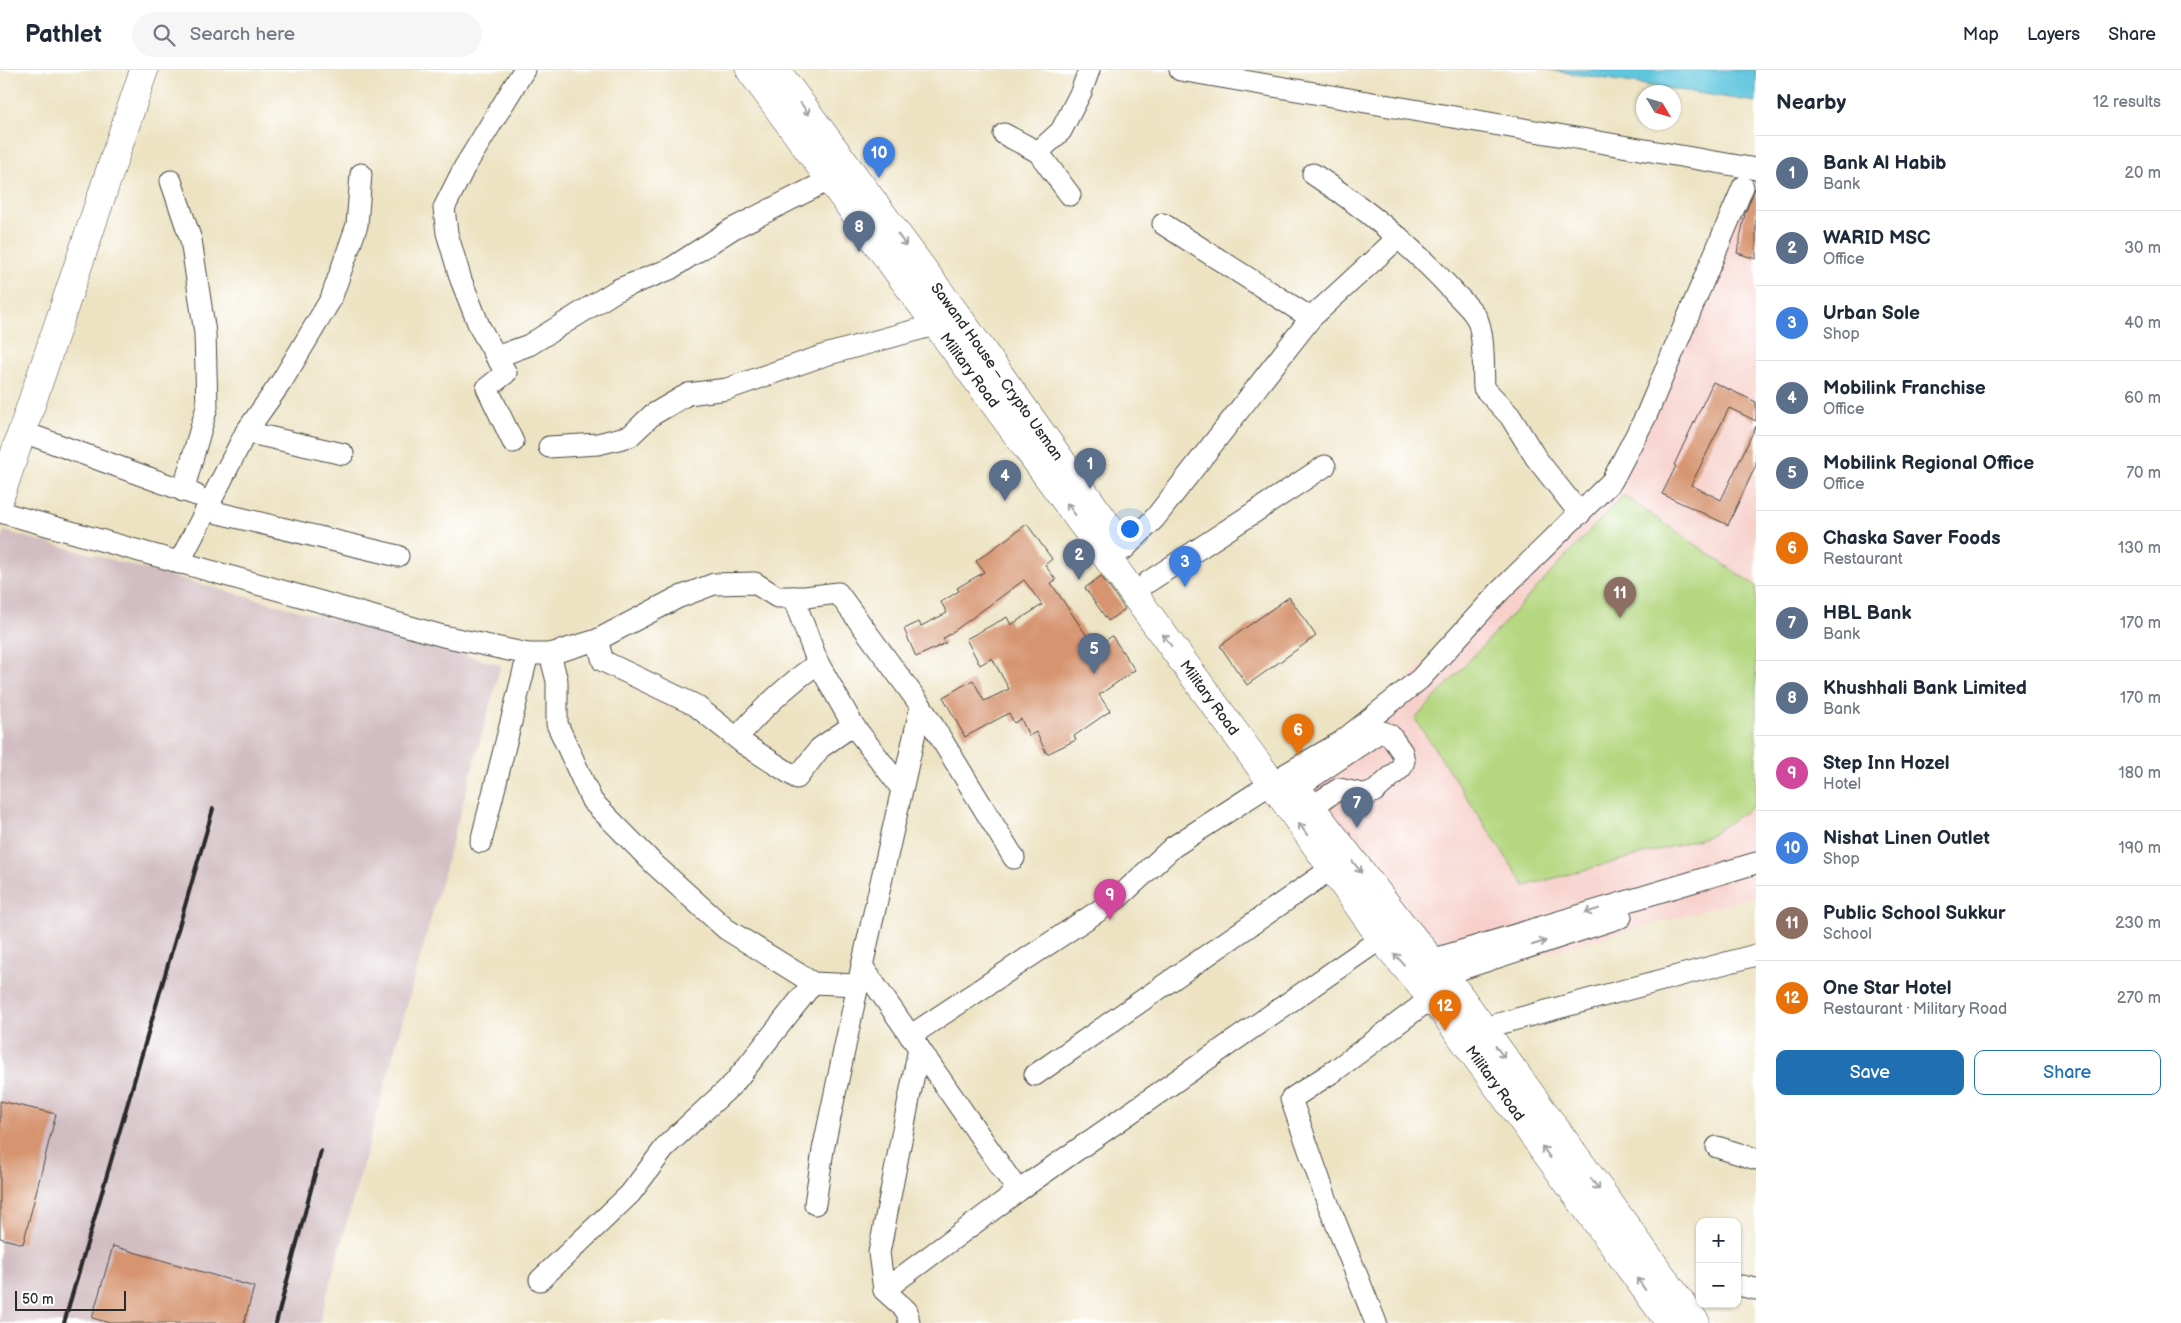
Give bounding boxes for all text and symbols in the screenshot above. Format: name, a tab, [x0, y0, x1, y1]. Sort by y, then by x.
search box	[132, 12, 482, 57]
text: Pathlet	[25, 20, 102, 49]
icon: search	[150, 21, 178, 49]
text: Search here	[190, 23, 295, 46]
text: Map	[1963, 24, 1999, 45]
text: Layers	[2027, 24, 2080, 45]
text: Share	[2108, 24, 2156, 45]
north arrow	[1636, 85, 1681, 130]
text: Nearby	[1776, 90, 1846, 115]
text: 12 results	[2093, 93, 2161, 112]
one-way arrow	[800, 102, 810, 116]
pin: 10	[863, 137, 895, 178]
text: Bank Al Habib	[1823, 152, 1946, 175]
text: 1	[1789, 164, 1795, 183]
text: 20 m	[2125, 164, 2161, 183]
text: Bank	[1823, 175, 1860, 194]
pin: 8	[843, 211, 875, 252]
text: WARID MSC	[1823, 227, 1930, 250]
one-way arrow	[896, 233, 907, 246]
text: 2	[1787, 239, 1797, 258]
text: 30 m	[2124, 239, 2161, 258]
text: Office	[1823, 250, 1865, 269]
street label: Sawand House – Crypto Usman	[926, 279, 1067, 465]
text: Urban Sole	[1823, 302, 1920, 325]
text: 3	[1787, 314, 1797, 333]
text: 40 m	[2124, 314, 2161, 333]
text: Shop	[1823, 325, 1860, 344]
street label: Military Road	[936, 329, 1003, 412]
text: Mobilink Franchise	[1823, 377, 1986, 400]
text: 4	[1787, 389, 1797, 408]
text: 60 m	[2124, 389, 2161, 408]
text: Office	[1823, 400, 1865, 419]
pin: 1	[1074, 448, 1106, 489]
text: Mobilink Regional Office	[1823, 452, 2034, 475]
pin: 4	[989, 460, 1021, 501]
text: 5	[1787, 464, 1797, 483]
text: 70 m	[2126, 464, 2161, 483]
text: Office	[1823, 475, 1865, 494]
one-way arrow	[1066, 502, 1076, 516]
your location	[1117, 516, 1143, 542]
text: Chaska Saver Foods	[1823, 527, 2001, 550]
pin: 2	[1063, 539, 1095, 580]
text: 6	[1787, 539, 1797, 558]
text: 130 m	[2118, 539, 2161, 558]
pin: 3	[1169, 546, 1201, 587]
text: Restaurant	[1823, 550, 1903, 569]
pin: 11	[1604, 577, 1636, 618]
text: HBL Bank	[1823, 602, 1911, 625]
text: 7	[1788, 614, 1796, 633]
text: 170 m	[2120, 614, 2161, 633]
text: Bank	[1823, 625, 1860, 644]
pin: 5	[1078, 633, 1110, 674]
one-way arrow	[1162, 633, 1172, 647]
street label: Military Road	[1175, 657, 1243, 739]
text: Khushhali Bank Limited	[1823, 677, 2027, 700]
text: 8	[1787, 689, 1797, 708]
text: 170 m	[2120, 689, 2161, 708]
text: Bank	[1823, 700, 1860, 719]
pin: 6	[1282, 714, 1314, 755]
text: Step Inn Hozel	[1823, 752, 1950, 775]
text: 9	[1787, 764, 1797, 783]
text: 180 m	[2119, 764, 2161, 783]
text: Hotel	[1823, 775, 1861, 794]
pin: 7	[1341, 787, 1373, 828]
one-way arrow	[1298, 822, 1308, 836]
text: Nishat Linen Outlet	[1823, 827, 1990, 850]
text: 10	[1784, 839, 1800, 858]
text: 190 m	[2119, 839, 2161, 858]
text: Shop	[1823, 850, 1860, 869]
one-way arrow	[1352, 860, 1363, 873]
pin: 9	[1094, 879, 1126, 920]
text: Public School Sukkur	[1823, 902, 2006, 925]
one-way arrow	[1584, 906, 1600, 916]
text: 11	[1785, 914, 1799, 933]
text: 230 m	[2115, 914, 2161, 933]
text: School	[1823, 925, 1872, 944]
one-way arrow	[1531, 938, 1547, 948]
one-way arrow	[1394, 953, 1405, 966]
text: One Star Hotel	[1823, 977, 1951, 1000]
text: 12	[1784, 989, 1800, 1008]
text: 270 m	[2117, 989, 2161, 1008]
pin: 12	[1429, 990, 1461, 1031]
text: Restaurant · Military Road	[1823, 1000, 2007, 1019]
street label: Military Road	[1461, 1042, 1528, 1125]
one-way arrow	[1495, 1045, 1505, 1059]
button: Save	[1776, 1050, 1964, 1095]
button: Share	[1974, 1050, 2161, 1095]
one-way arrow	[1540, 1146, 1551, 1159]
one-way arrow	[1590, 1177, 1601, 1190]
map controls	[1696, 1218, 1741, 1308]
button: +	[1696, 1218, 1741, 1263]
button: −	[1696, 1263, 1741, 1308]
one-way arrow	[1636, 1278, 1647, 1291]
scale bar	[15, 1288, 126, 1311]
text: 50 m	[22, 1291, 54, 1308]

